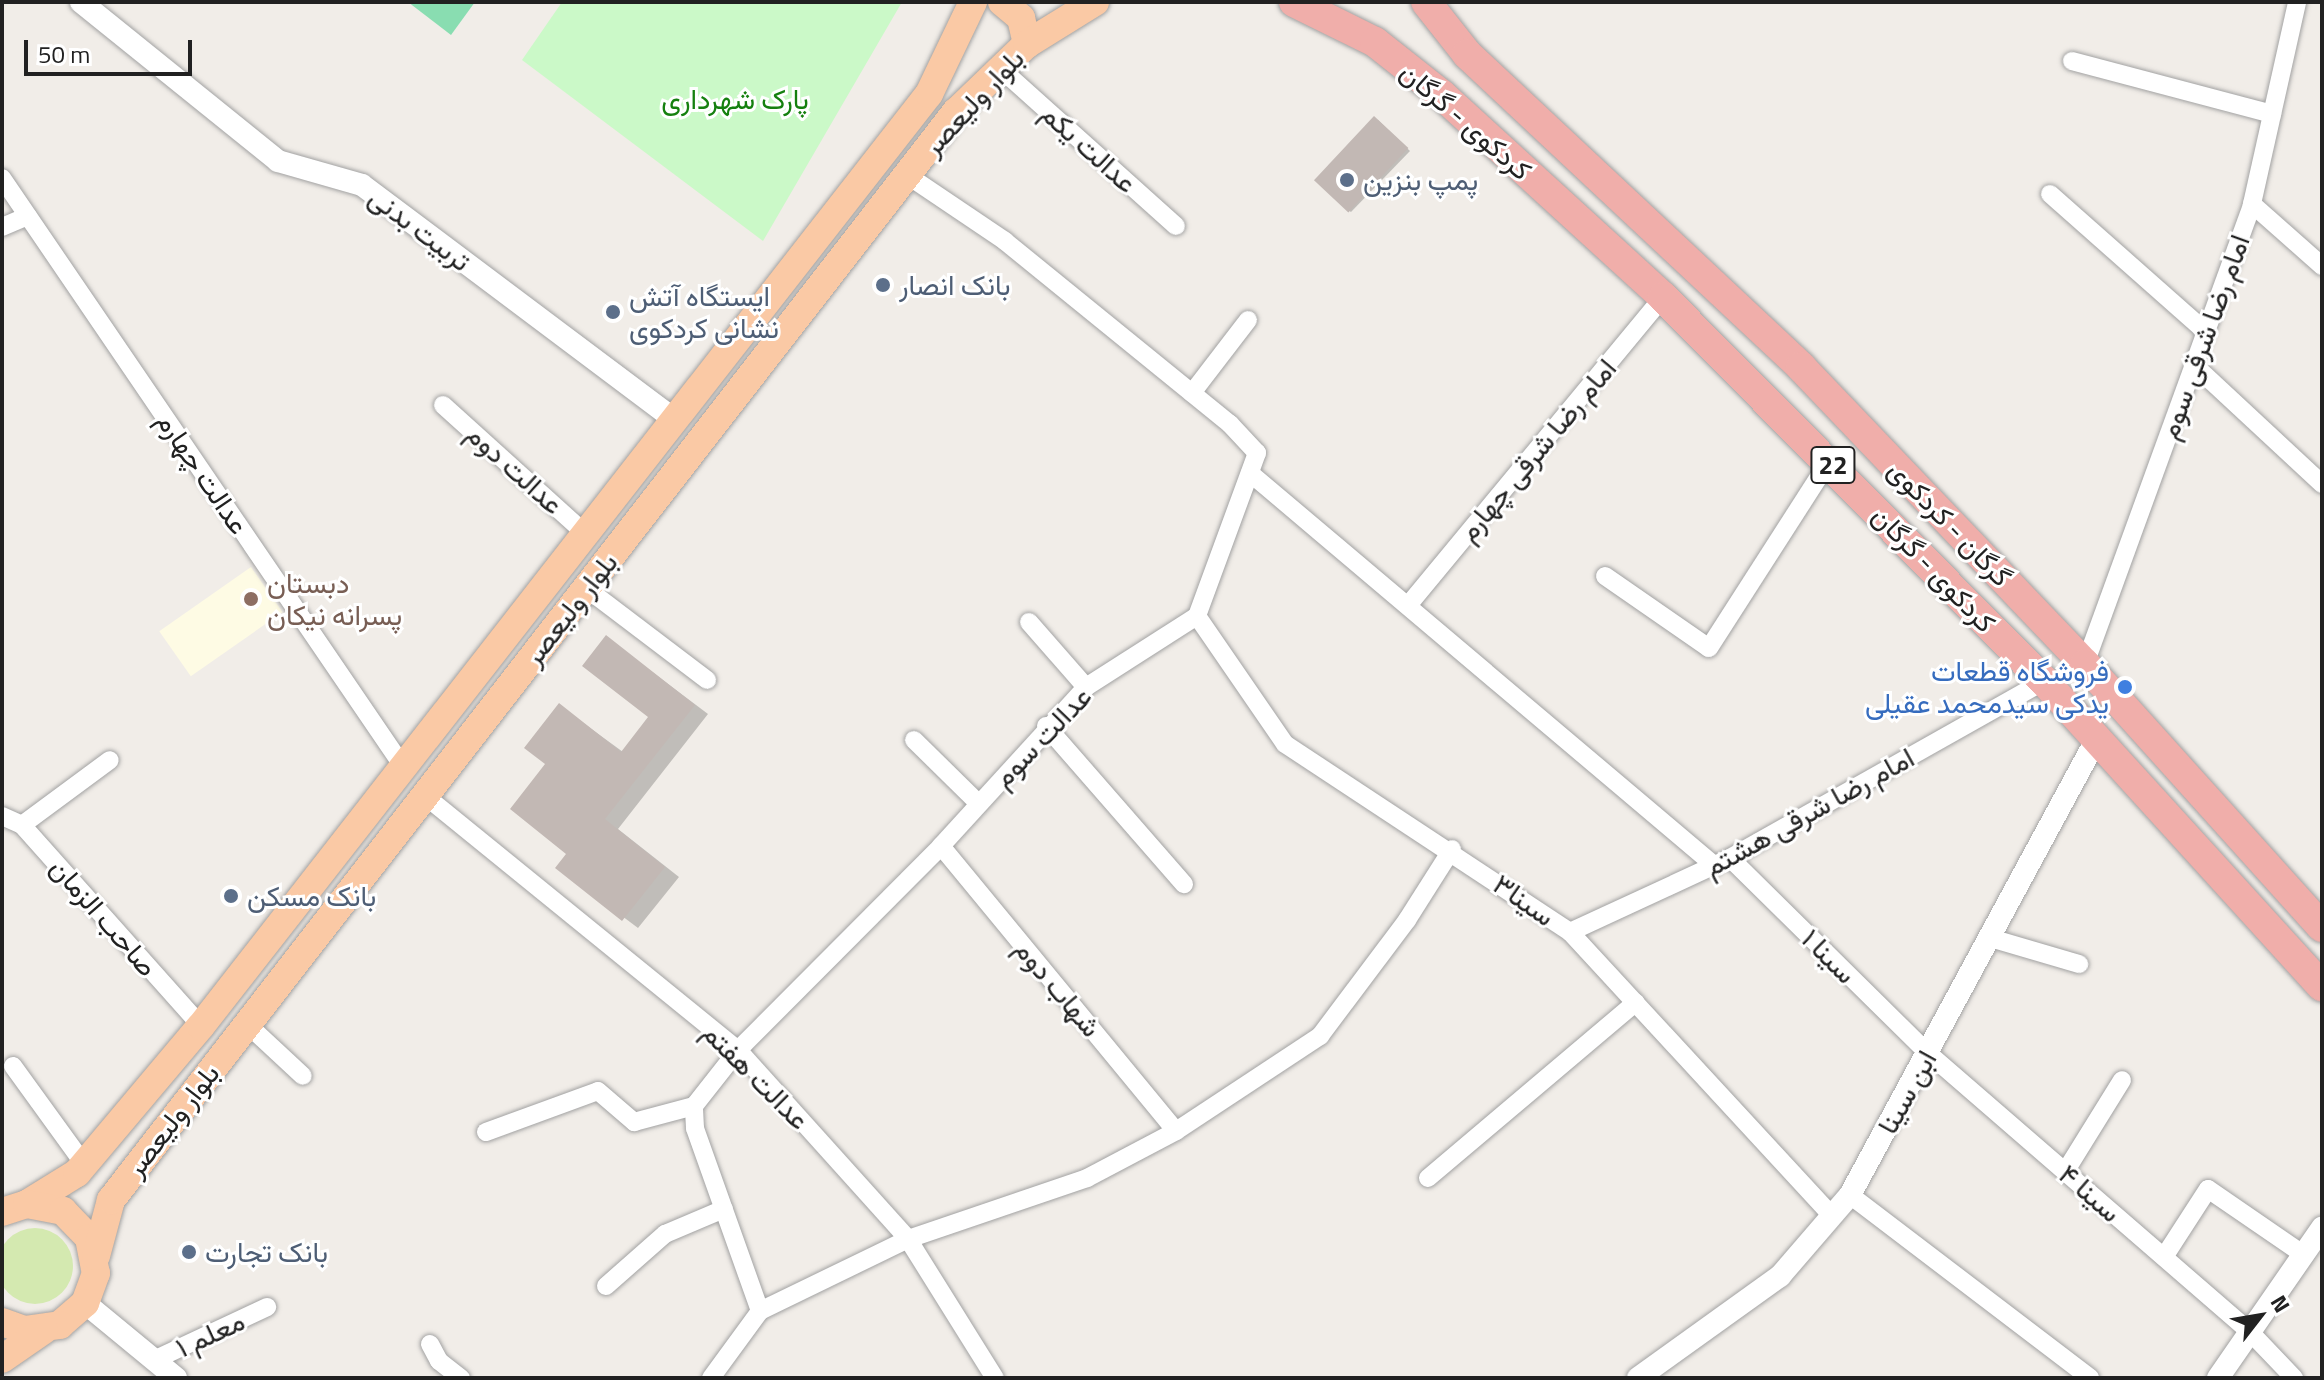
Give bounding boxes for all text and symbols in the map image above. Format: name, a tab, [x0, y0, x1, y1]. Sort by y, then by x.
scale bar	[28, 24, 196, 74]
text: 50 m	[38, 36, 90, 72]
street label: بلوار ولیعصر	[915, 42, 1031, 162]
street label: کردکوی - گرگان	[1394, 55, 1538, 187]
park label: پارک شهرداری	[661, 82, 809, 116]
street label: عدالت یکم	[1034, 96, 1144, 200]
place label: پمپ بنزین	[1363, 163, 1478, 197]
marker: پمپ بنزین	[1338, 171, 1356, 189]
street label: تربیت بدنی	[363, 180, 477, 278]
street label: امام رضا شرقی سوم	[2151, 230, 2257, 444]
place label: بانک انصار	[899, 268, 1011, 302]
marker: بانک انصار	[874, 276, 892, 294]
place label: ایستگاه آتش نشانی کردکوی	[629, 279, 779, 345]
marker: ایستگاه آتش نشانی کردکوی	[604, 303, 622, 321]
street label: امام رضا شرقی چهارم	[1451, 352, 1623, 548]
street label: عدالت چهارم	[150, 405, 256, 541]
street label: عدالت دوم	[460, 417, 570, 521]
road number: 22	[1809, 443, 1857, 487]
street label: گرگان - کردکوی	[1881, 453, 2019, 593]
street label: کردکوی - گرگان	[1865, 499, 2003, 639]
street label: بلوار ولیعصر	[516, 546, 624, 672]
place label: دبستان پسرانه نیکان	[267, 566, 402, 632]
marker: دبستان پسرانه نیکان	[242, 590, 260, 608]
place label: فروشگاه قطعات یدکی سیدمحمد عقیلی	[1865, 654, 2109, 720]
marker: فروشگاه قطعات یدکی سیدمحمد عقیلی	[2116, 678, 2134, 696]
street label: عدالت سوم	[986, 680, 1098, 794]
street label: امام رضا شرقی هشتم	[1698, 740, 1920, 884]
street label: صاحب الزمان	[43, 851, 165, 983]
street label: سینا۳	[1487, 867, 1561, 933]
place label: بانک مسکن	[247, 879, 376, 913]
marker: بانک مسکن	[222, 887, 240, 905]
street label: سینا ۱	[1795, 922, 1863, 990]
street label: شهاب دوم	[1008, 933, 1108, 1043]
street label: عدالت هفتم	[696, 1016, 816, 1136]
street label: ابن سینا	[1870, 1044, 1944, 1140]
street label: بلوار ولیعصر	[118, 1057, 226, 1183]
street label: سینا ۴	[2052, 1157, 2128, 1229]
place label: بانک تجارت	[205, 1235, 328, 1269]
marker: بانک تجارت	[180, 1243, 198, 1261]
north arrow	[2220, 1276, 2300, 1356]
text: N	[2262, 1288, 2299, 1319]
street label: معلم ۱	[170, 1304, 250, 1364]

